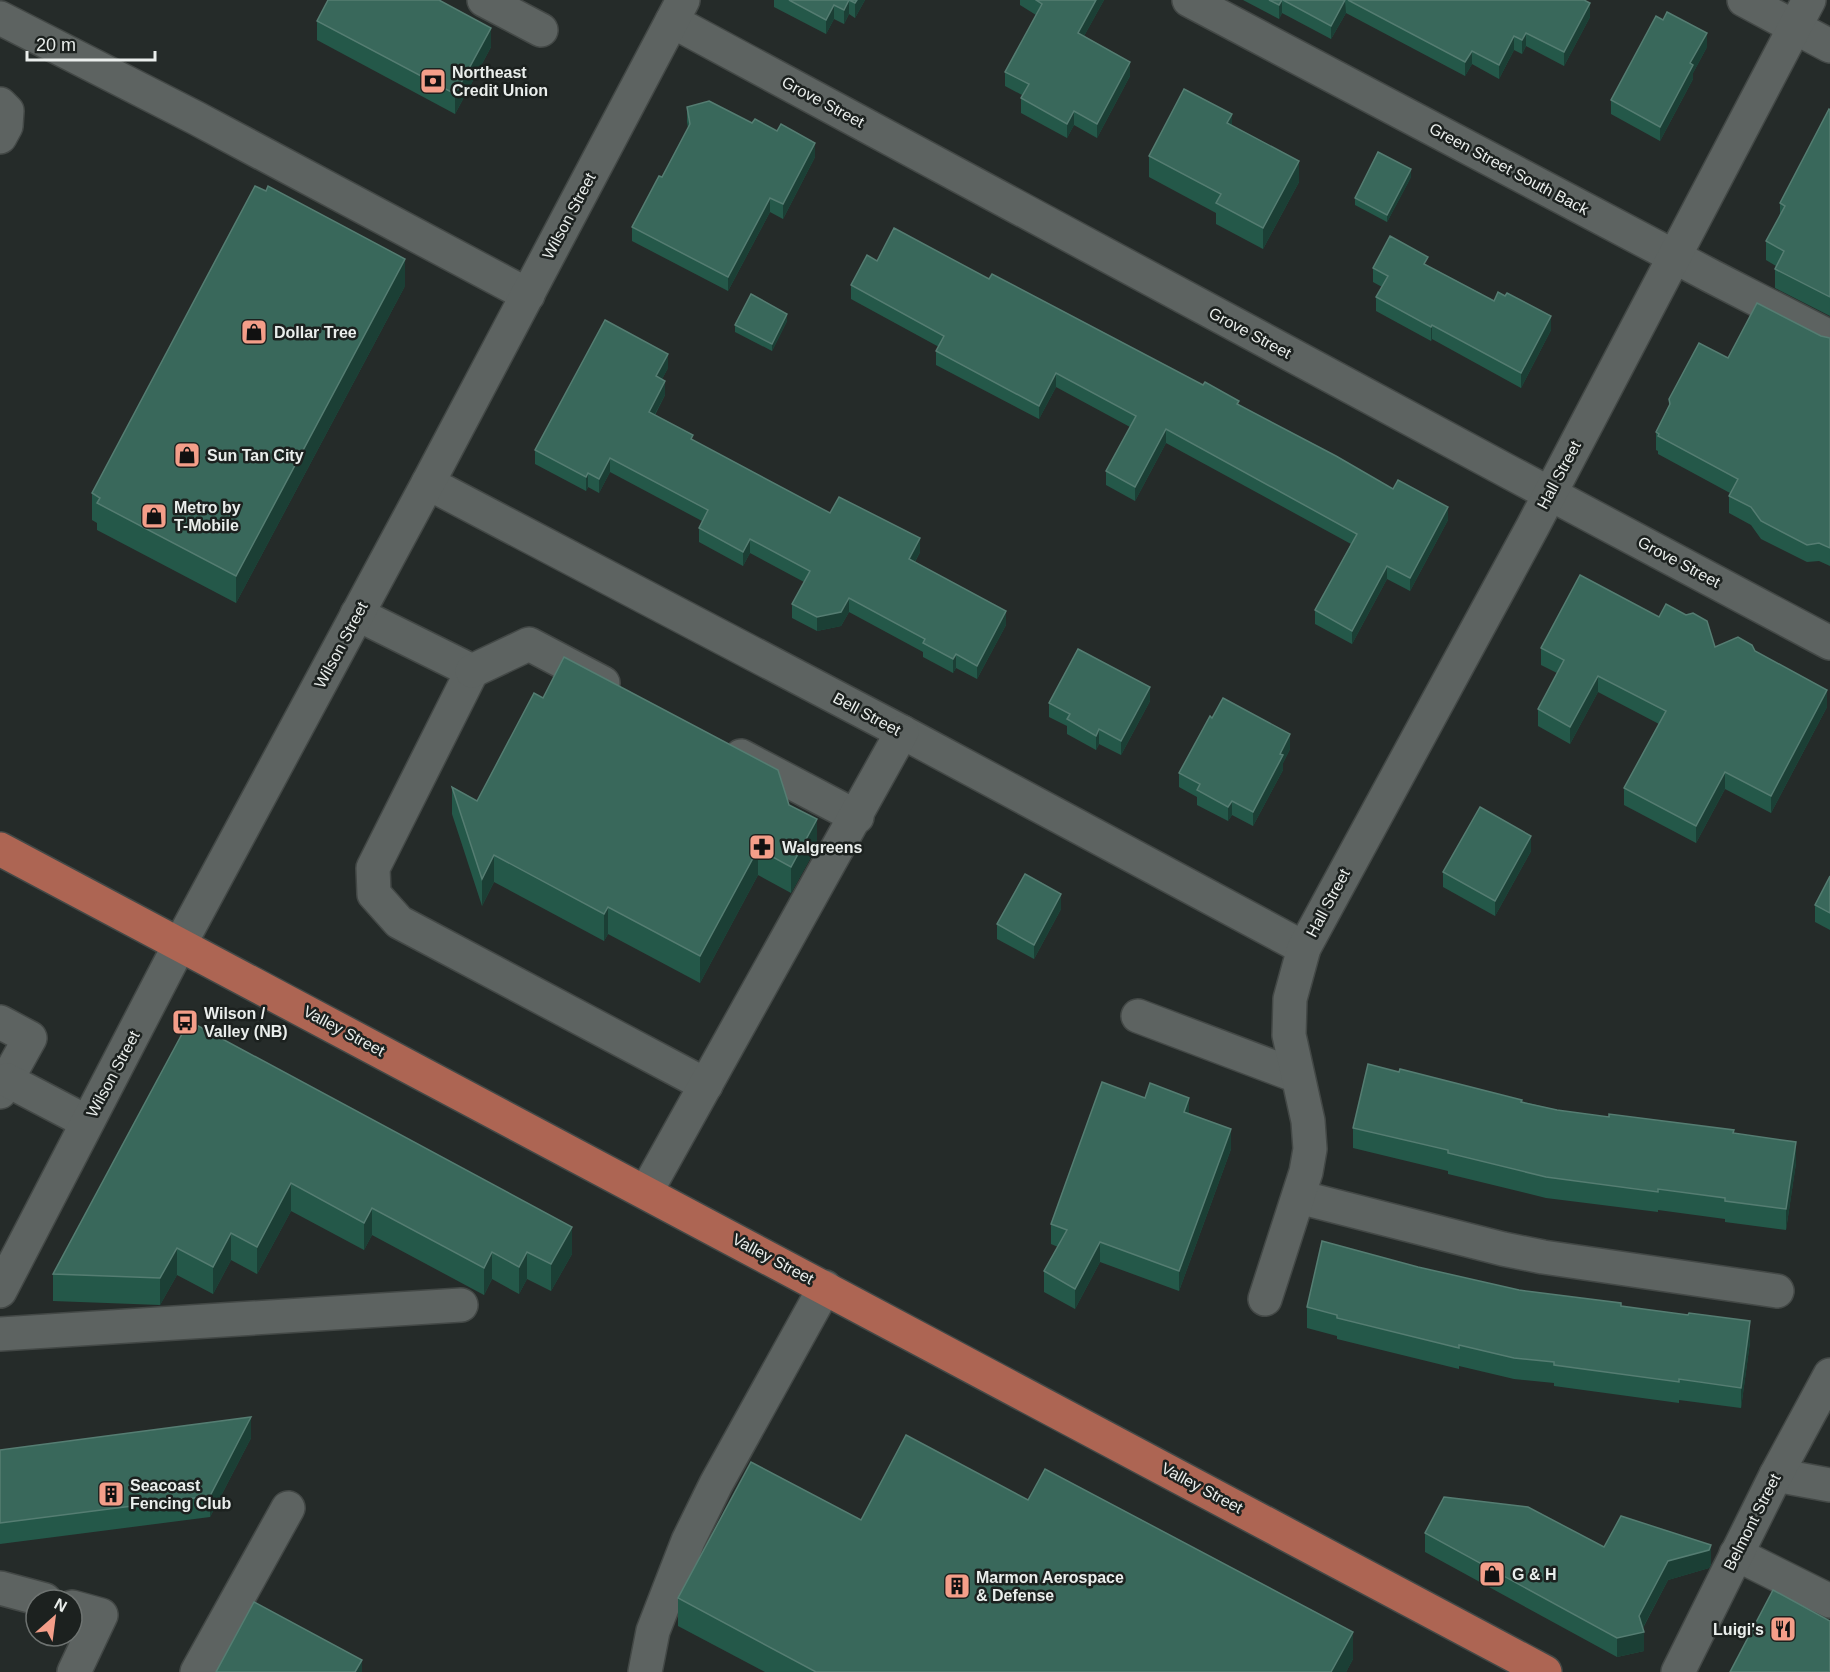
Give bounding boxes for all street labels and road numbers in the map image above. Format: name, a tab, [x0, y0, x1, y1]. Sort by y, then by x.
street label: Grove Street	[779, 73, 868, 131]
street label: Green Street South Back	[1426, 120, 1592, 219]
street label: Wilson Street	[539, 170, 599, 262]
street label: Grove Street	[1206, 304, 1295, 362]
street label: Hall Street	[1534, 438, 1584, 512]
street label: Grove Street	[1635, 533, 1724, 591]
street label: Wilson Street	[311, 599, 371, 691]
street label: Bell Street	[830, 689, 904, 739]
street label: Hall Street	[1303, 866, 1353, 940]
street label: Valley Street	[300, 1002, 388, 1060]
street label: Wilson Street	[83, 1028, 143, 1120]
street label: Valley Street	[729, 1230, 817, 1288]
street label: Valley Street	[1158, 1459, 1246, 1517]
street label: Belmont Street	[1720, 1471, 1784, 1573]

